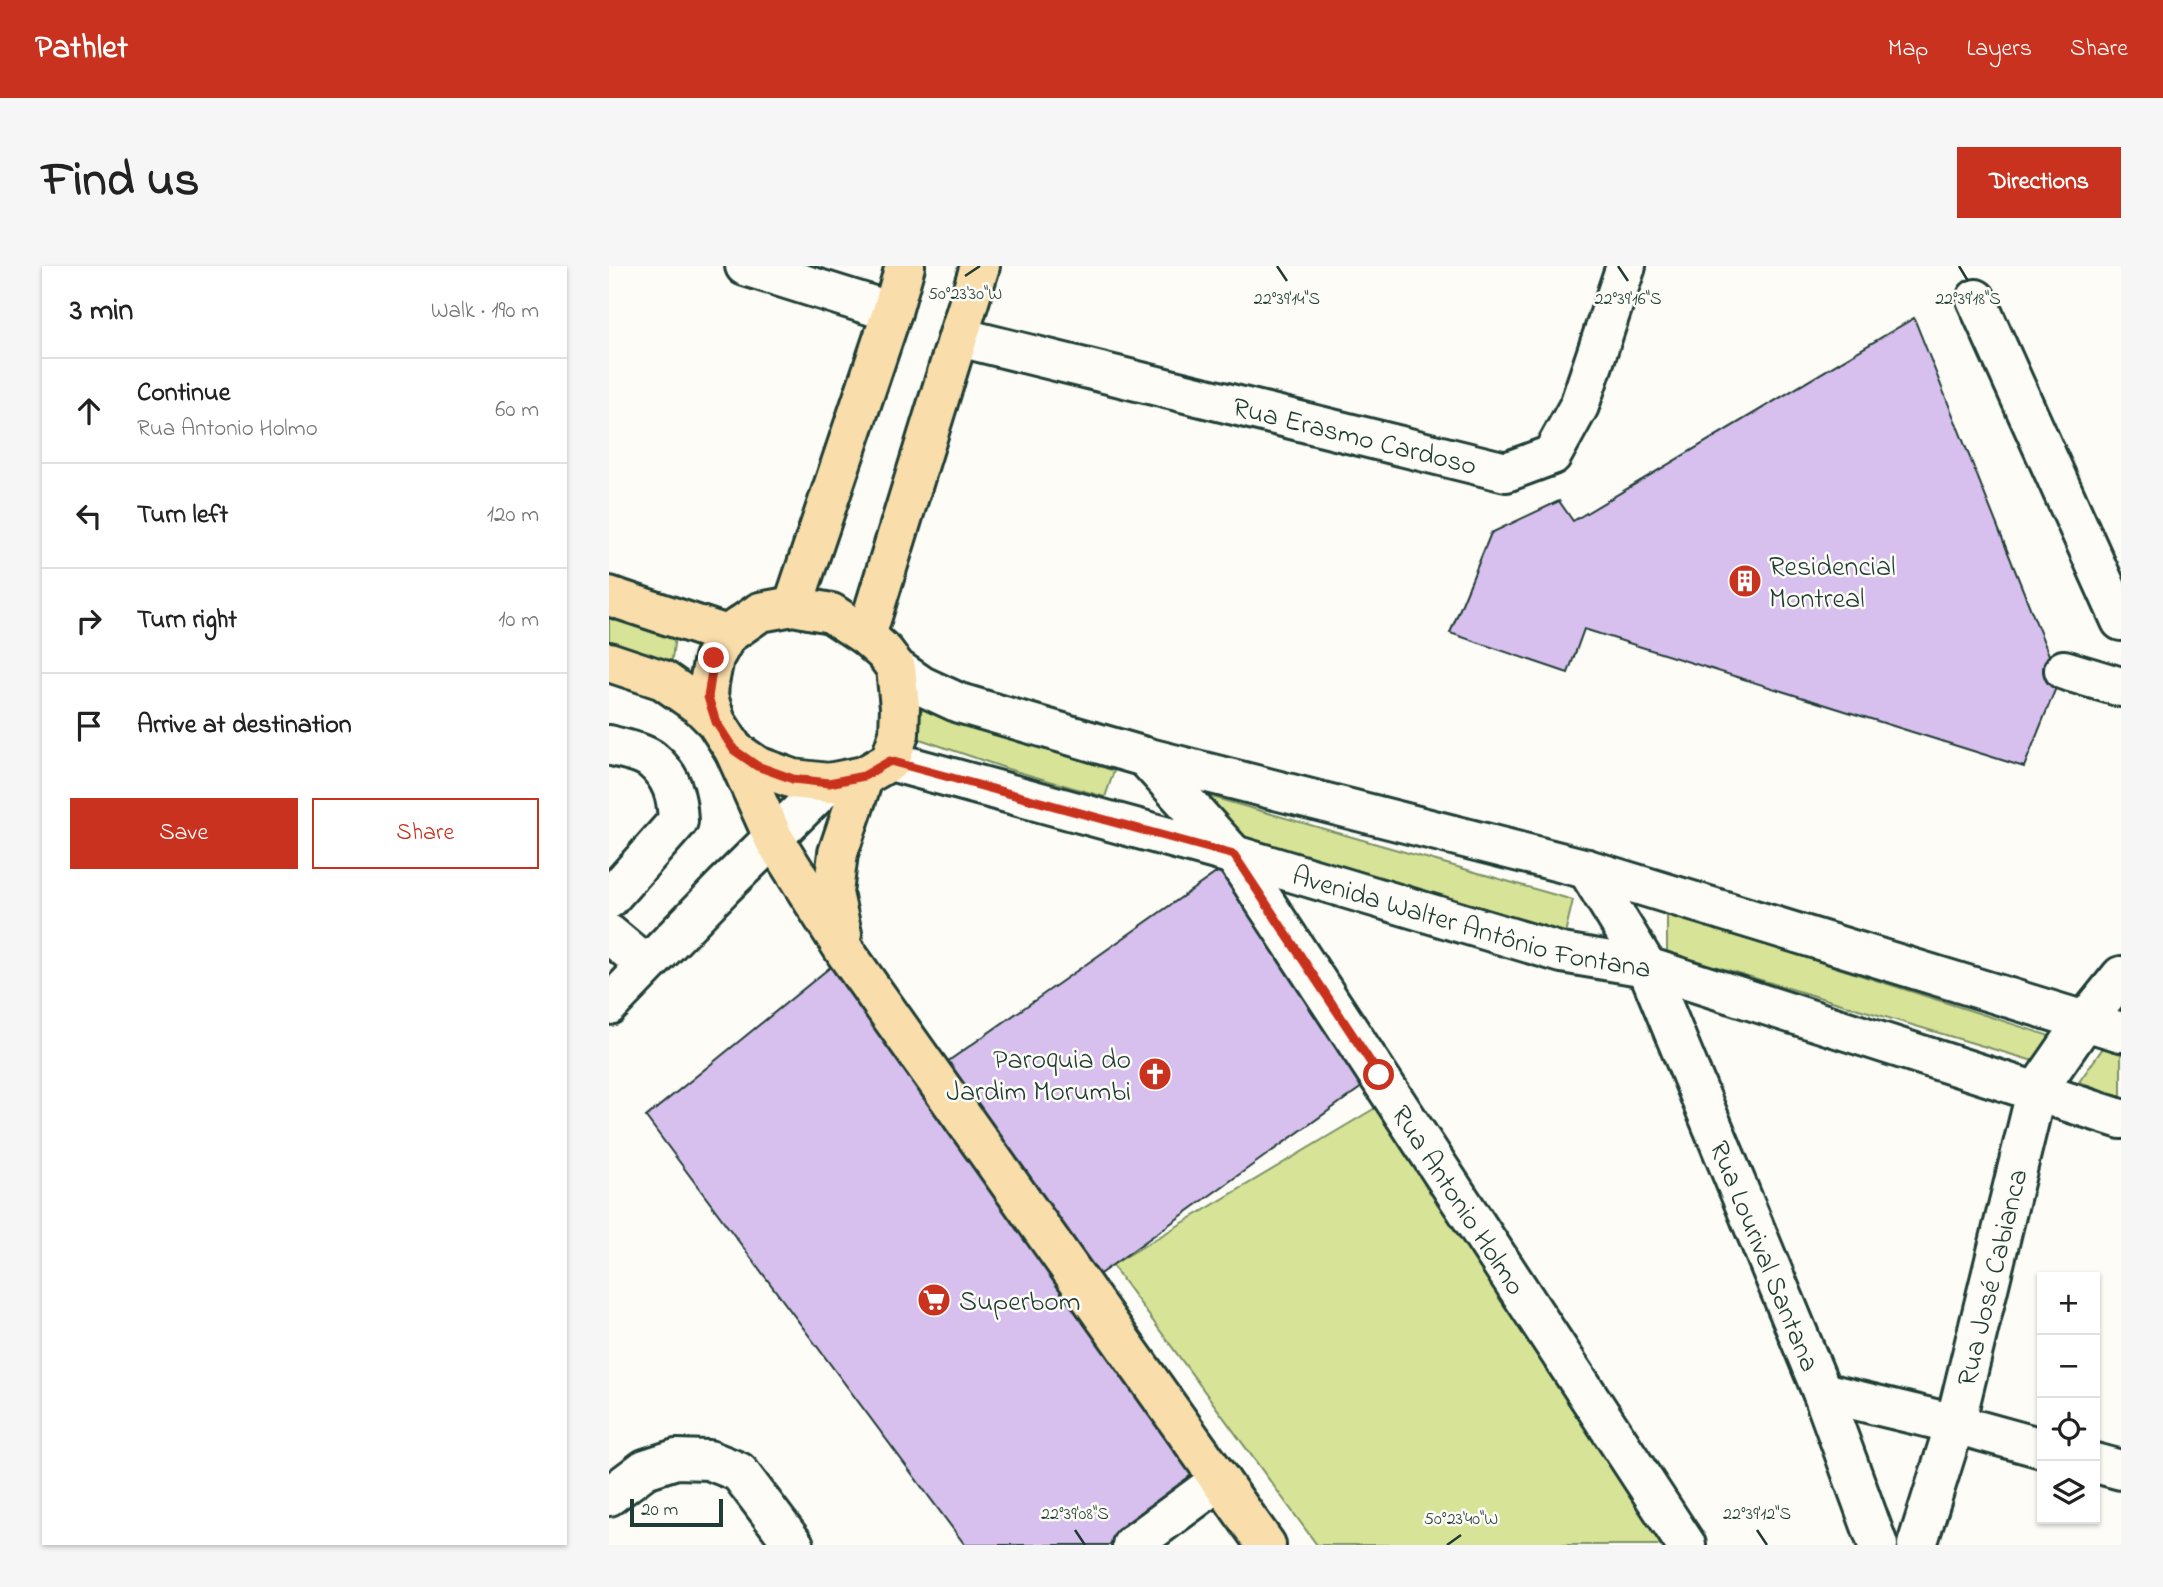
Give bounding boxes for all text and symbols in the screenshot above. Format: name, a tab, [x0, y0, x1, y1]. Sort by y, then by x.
text: Pathlet	[35, 25, 128, 73]
text: Map	[1888, 32, 1928, 67]
text: Layers	[1966, 32, 2032, 67]
text: Share	[2070, 32, 2128, 67]
text: Find us	[42, 146, 199, 218]
button: Directions	[1957, 147, 2121, 218]
text: 50°23'30"W	[928, 282, 1002, 308]
text: 22°39'14"S	[1254, 287, 1320, 313]
text: 22°39'16"S	[1595, 287, 1661, 313]
text: 22°39'18"S	[1935, 287, 2001, 313]
text: 3 min	[70, 290, 133, 334]
text: Walk · 190 m	[431, 295, 539, 328]
text: Continue	[137, 375, 230, 413]
street label: Rua Erasmo Cardoso	[1228, 388, 1481, 488]
icon: ahead	[70, 392, 108, 430]
text: 60 m	[495, 394, 539, 427]
text: Rua Antonio Holmo	[137, 413, 318, 446]
icon: left	[70, 497, 108, 535]
text: Turn left	[137, 497, 228, 535]
text: 120 m	[487, 499, 539, 532]
place label: Residencial Montreal	[1769, 548, 1896, 621]
building icon: Residencial Montreal	[1726, 562, 1764, 600]
icon: right	[70, 602, 108, 640]
text: Turn right	[137, 602, 237, 640]
text: 10 m	[498, 604, 539, 637]
route end	[698, 642, 729, 673]
icon: arrive	[70, 707, 108, 745]
text: Arrive at destination	[137, 707, 352, 745]
button: Save	[70, 798, 298, 869]
button: Share	[312, 798, 539, 869]
street label: Avenida Walter Antônio Fontana	[1287, 857, 1654, 991]
place label: Paroquia do Jardim Morumbi	[946, 1041, 1131, 1114]
church icon: Paroquia do Jardim Morumbi	[1136, 1055, 1174, 1093]
route start	[1363, 1059, 1394, 1090]
street label: Rua Antonio Holmo	[1379, 1098, 1534, 1305]
street label: Rua Lourival Santana	[1697, 1135, 1828, 1379]
street label: Rua José Cabianca	[1948, 1165, 2041, 1391]
map controls	[2037, 1272, 2100, 1524]
button: +	[2037, 1272, 2100, 1335]
supermarket icon: Superbom	[915, 1281, 953, 1319]
place label: Superbom	[959, 1283, 1080, 1324]
button: −	[2037, 1335, 2100, 1398]
button: locate	[2037, 1398, 2100, 1461]
button: layers	[2037, 1461, 2100, 1524]
scale bar	[630, 1496, 723, 1528]
text: 20 m	[641, 1497, 678, 1524]
text: 22°39'08"S	[1041, 1502, 1109, 1528]
text: 22°39'12"S	[1723, 1502, 1791, 1528]
text: 50°23'40"W	[1424, 1507, 1498, 1533]

